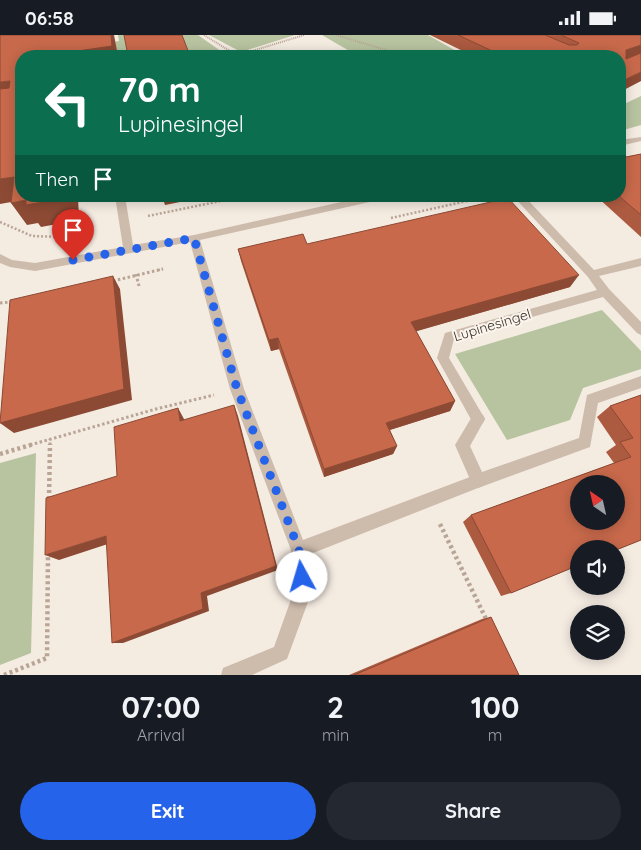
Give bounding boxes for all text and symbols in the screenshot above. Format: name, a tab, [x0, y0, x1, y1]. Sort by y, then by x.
text: 06:58	[25, 6, 74, 30]
text: 70 m	[118, 67, 201, 111]
icon: left	[35, 70, 100, 135]
text: Lupinesingel	[118, 110, 244, 138]
icon: arrive	[89, 165, 117, 193]
text: Then	[35, 167, 79, 191]
pin	[52, 209, 94, 260]
icon: arrive	[59, 216, 87, 244]
street label: Lupinesingel	[451, 305, 533, 345]
north arrow	[570, 475, 625, 530]
map controls	[570, 475, 625, 660]
button: sound	[570, 540, 625, 595]
position arrow	[275, 550, 327, 602]
button: layers	[570, 605, 625, 660]
text: 07:00	[122, 688, 200, 726]
text: 2	[327, 688, 344, 726]
text: 100	[471, 688, 519, 726]
text: Arrival	[137, 725, 185, 745]
text: min	[322, 725, 349, 745]
text: m	[488, 725, 502, 745]
button: Exit	[20, 782, 316, 840]
button: Share	[326, 782, 621, 840]

